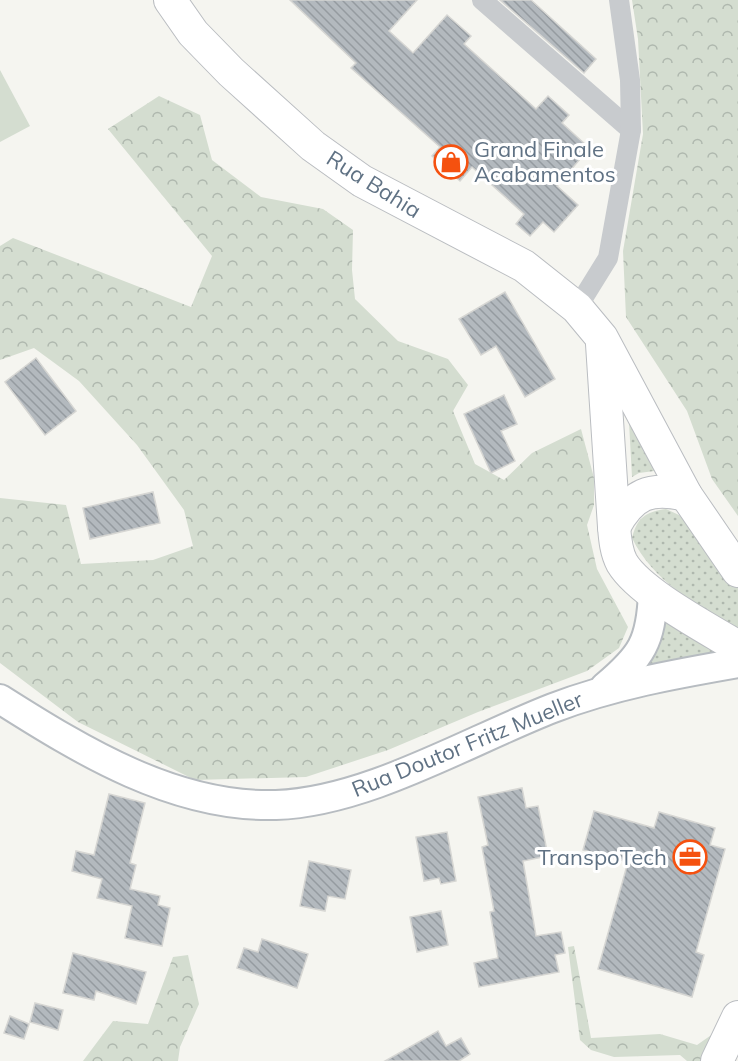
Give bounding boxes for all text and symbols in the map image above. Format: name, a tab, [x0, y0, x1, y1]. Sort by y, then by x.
place label: Grand Finale Acabamentos	[474, 135, 616, 188]
street label: Rua Bahia	[321, 144, 427, 224]
shop icon: Grand Finale Acabamentos	[433, 144, 469, 180]
street label: Rua Doutor Fritz Mueller	[347, 685, 587, 803]
office icon: TranspoTech	[672, 839, 708, 875]
place label: TranspoTech	[537, 843, 667, 871]

